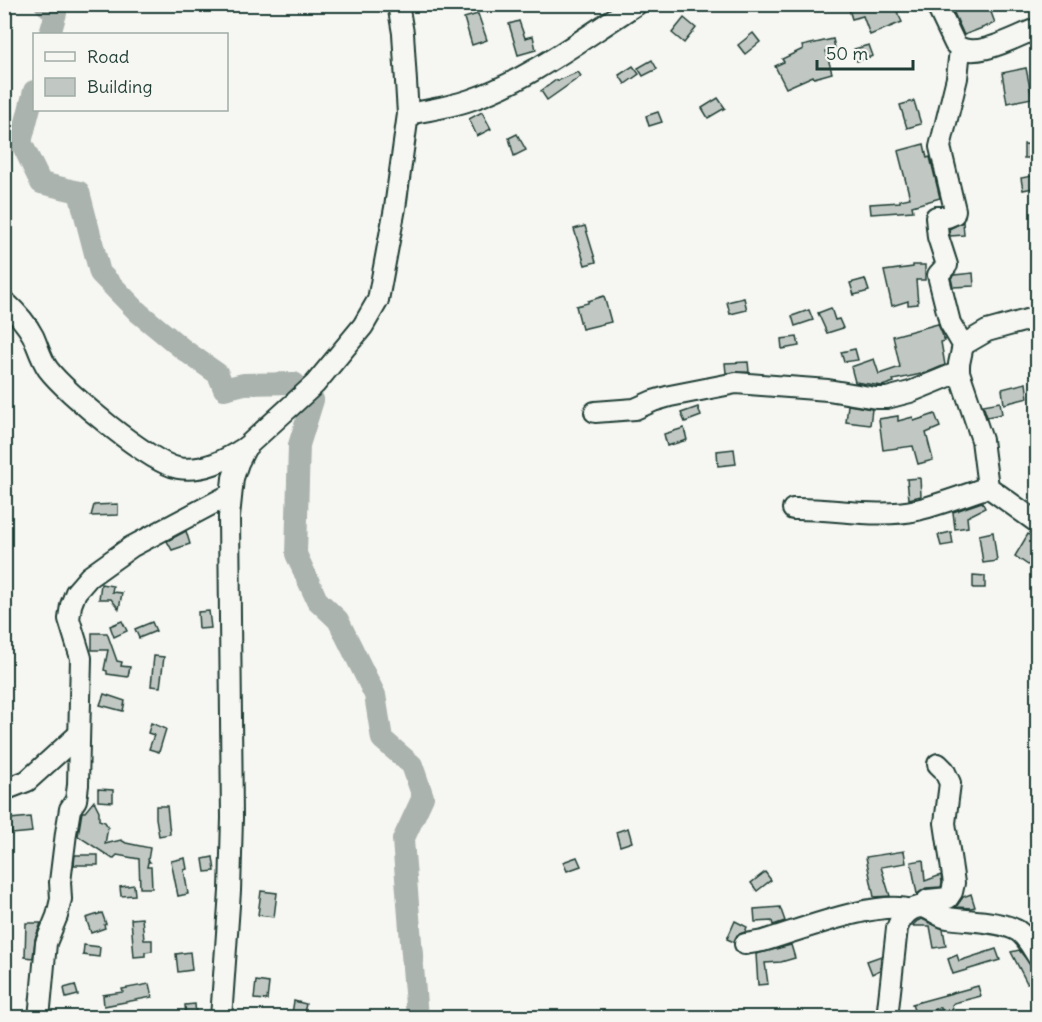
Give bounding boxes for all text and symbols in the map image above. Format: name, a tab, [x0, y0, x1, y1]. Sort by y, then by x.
legend	[33, 33, 228, 111]
scale bar	[817, 33, 913, 71]
text: 50 m	[826, 42, 868, 65]
text: Road	[87, 45, 130, 68]
text: Building	[87, 75, 152, 98]

